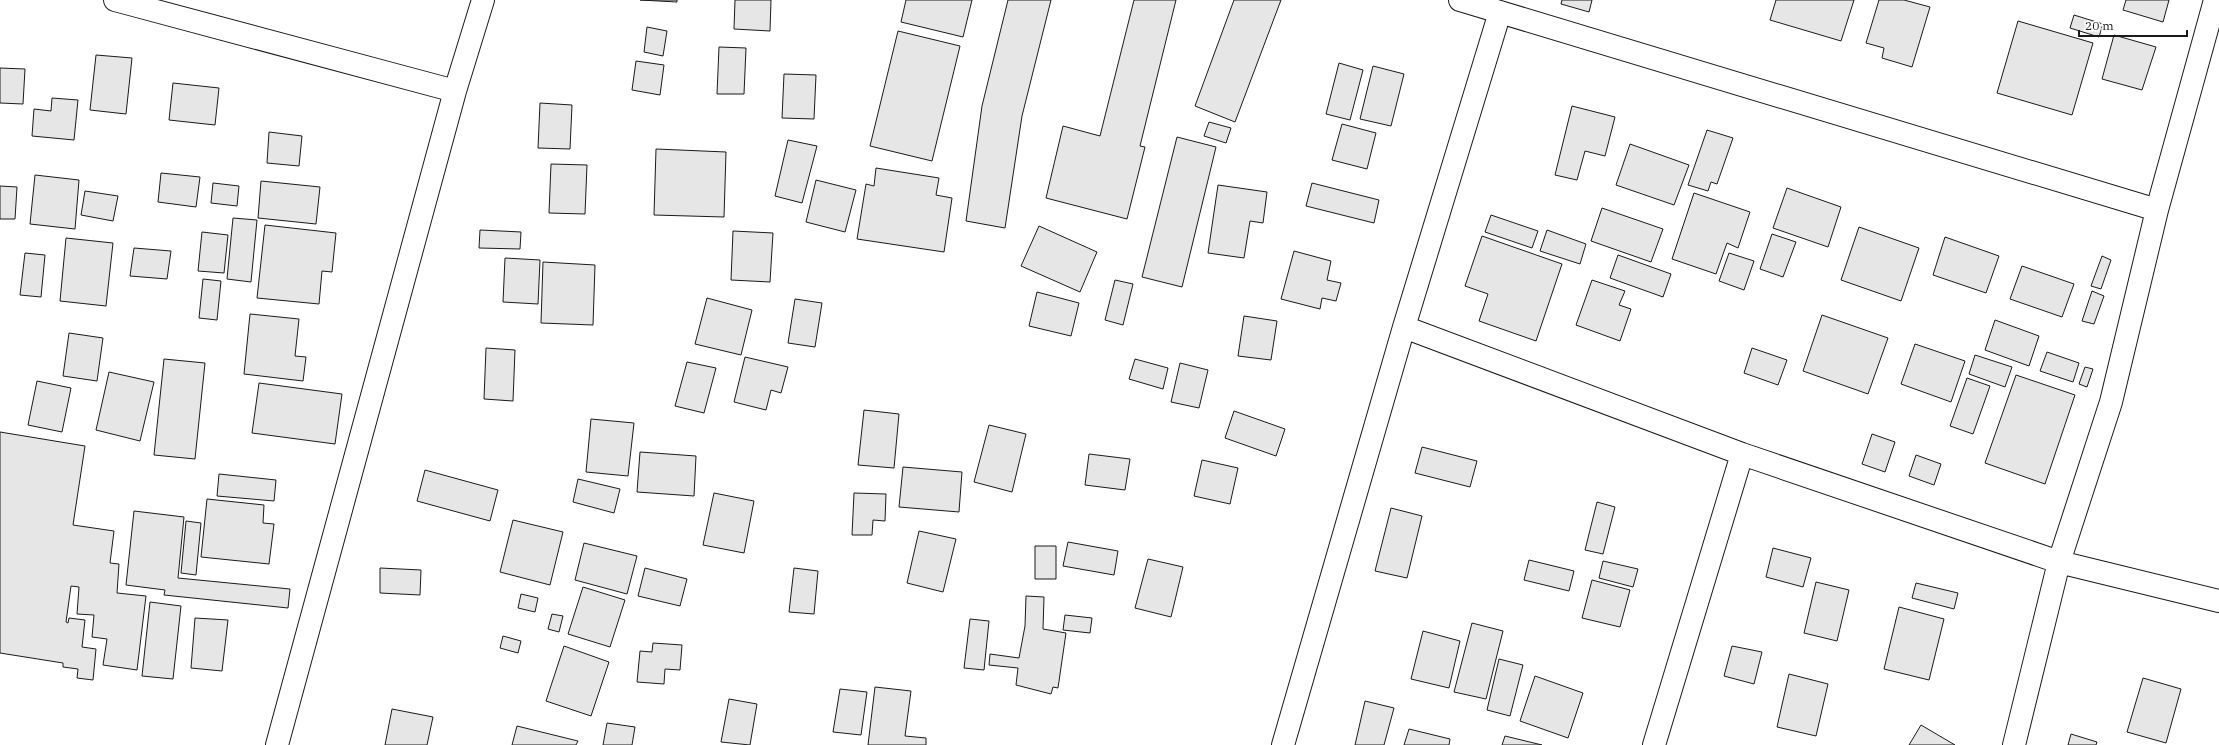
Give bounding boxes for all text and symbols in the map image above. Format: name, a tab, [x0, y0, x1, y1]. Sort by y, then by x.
scale bar	[2079, 12, 2187, 38]
text: 20 m	[2085, 18, 2114, 33]

